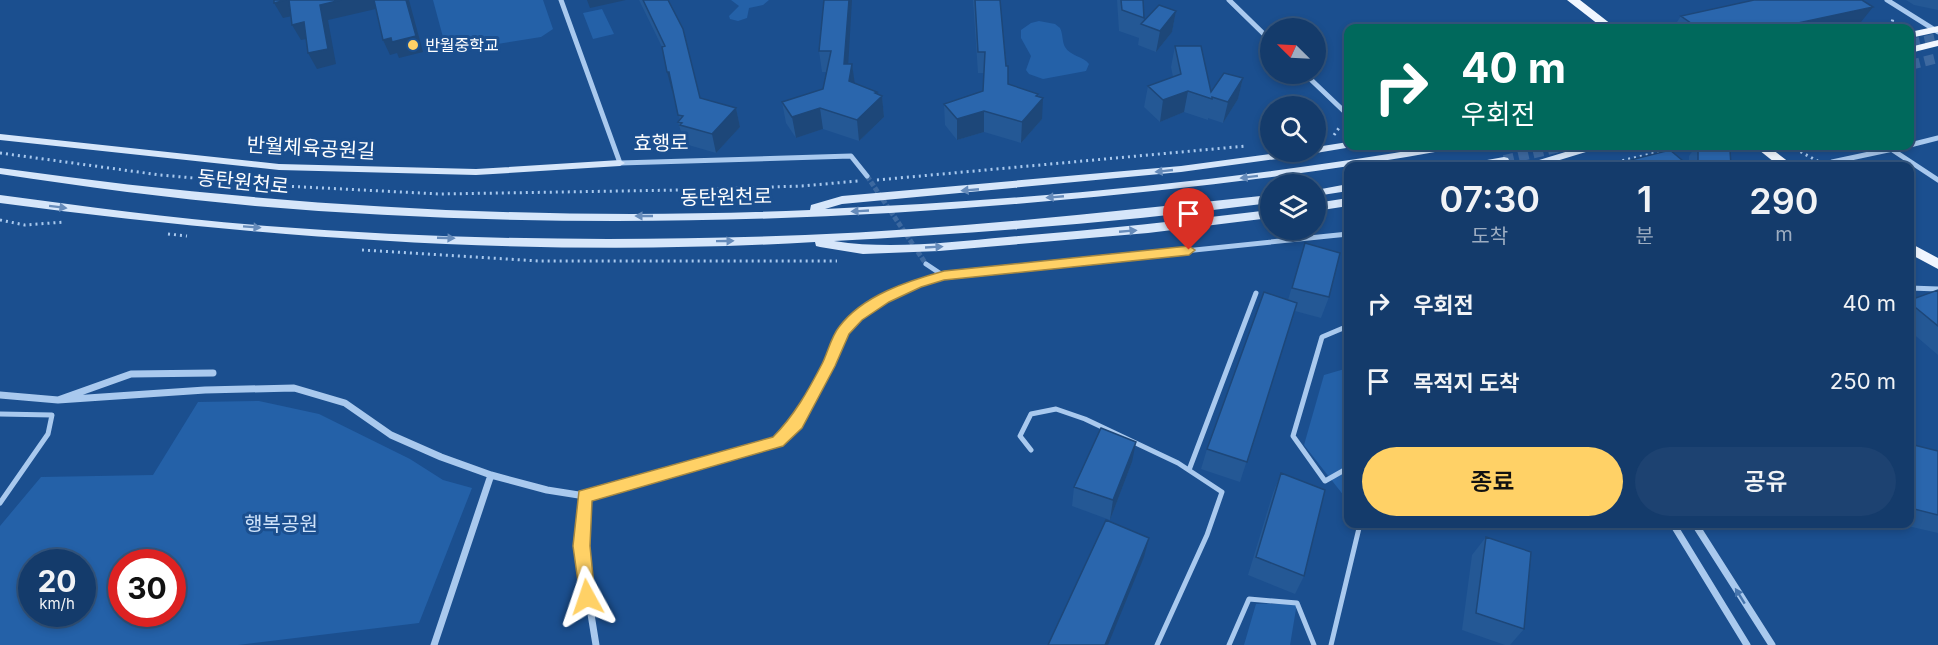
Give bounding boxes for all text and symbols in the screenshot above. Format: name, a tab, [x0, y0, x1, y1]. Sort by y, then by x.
north arrow	[1260, 18, 1326, 84]
map controls	[1260, 18, 1326, 240]
place label: 반월중학교	[425, 35, 499, 55]
marker: 반월중학교	[406, 38, 420, 52]
text: 40 m	[1461, 42, 1566, 93]
icon: right	[1362, 48, 1440, 126]
button: search	[1260, 96, 1326, 162]
text: 우회전	[1461, 98, 1536, 131]
street label: 효행로	[633, 131, 689, 155]
street label: 반월체육공원길	[246, 133, 376, 163]
street label: 동탄원천로	[196, 165, 290, 199]
one-way arrow	[1155, 166, 1174, 176]
one-way arrow	[1239, 172, 1258, 182]
button: layers	[1260, 174, 1326, 240]
text: 07:30	[1439, 177, 1540, 221]
text: 1	[1637, 177, 1652, 221]
text: 290	[1749, 179, 1819, 223]
street label: 동탄원천로	[680, 184, 772, 210]
one-way arrow	[961, 185, 980, 195]
pin	[1163, 188, 1214, 250]
one-way arrow	[1045, 192, 1064, 202]
icon: arrive	[1172, 197, 1205, 230]
one-way arrow	[48, 202, 67, 212]
one-way arrow	[851, 206, 870, 216]
one-way arrow	[635, 211, 654, 221]
text: m	[1775, 222, 1793, 246]
one-way arrow	[242, 223, 261, 232]
text: 도착	[1471, 224, 1508, 248]
text: 분	[1636, 224, 1654, 248]
one-way arrow	[1118, 226, 1137, 236]
one-way arrow	[437, 234, 456, 243]
one-way arrow	[716, 237, 735, 246]
one-way arrow	[924, 242, 943, 251]
icon: right	[1362, 287, 1395, 320]
text: 40 m	[1842, 290, 1896, 316]
text: 우회전	[1413, 292, 1474, 318]
icon: arrive	[1362, 365, 1395, 398]
text: 250 m	[1830, 368, 1896, 394]
text: 목적지 도착	[1413, 370, 1519, 396]
button: 종료	[1362, 447, 1623, 516]
button: 공유	[1635, 447, 1896, 516]
park label: 행복공원	[244, 512, 318, 536]
speed limit sign: 30	[108, 549, 186, 627]
text: 20	[37, 563, 77, 599]
position arrow	[555, 565, 619, 629]
one-way arrow	[1735, 587, 1746, 604]
text: km/h	[39, 594, 75, 613]

